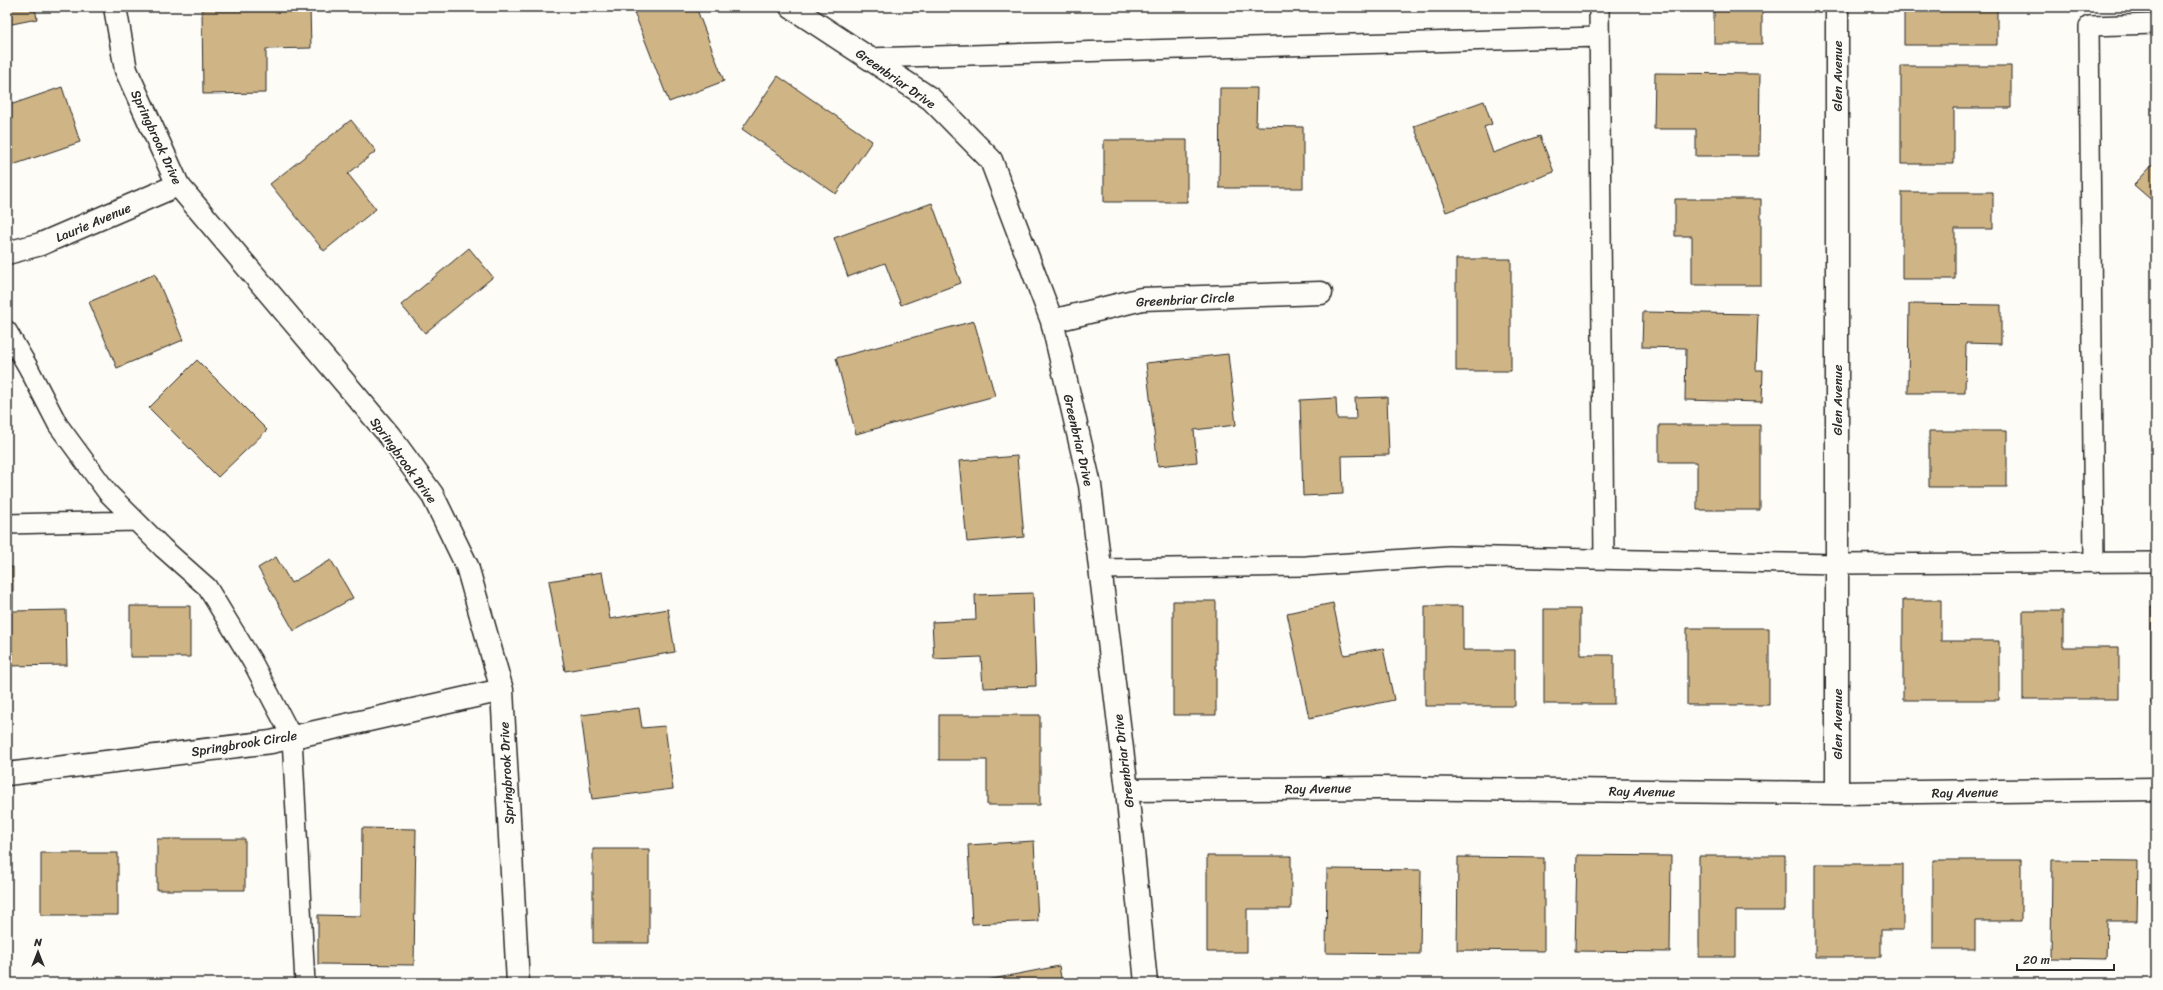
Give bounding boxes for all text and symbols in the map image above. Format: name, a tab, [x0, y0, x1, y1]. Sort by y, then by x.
street label: Glen Avenue	[1826, 40, 1849, 111]
street label: Greenbriar Drive	[851, 42, 941, 115]
street label: Springbrook Drive	[124, 86, 189, 189]
street label: Laurie Avenue	[52, 196, 135, 249]
street label: Greenbriar Circle	[1135, 285, 1235, 314]
street label: Glen Avenue	[1826, 364, 1849, 435]
street label: Greenbriar Drive	[1057, 392, 1100, 488]
street label: Springbrook Drive	[364, 412, 443, 509]
street label: Glen Avenue	[1826, 688, 1849, 759]
street label: Greenbriar Drive	[1106, 713, 1141, 809]
street label: Springbrook Drive	[492, 721, 521, 825]
street label: Springbrook Circle	[189, 724, 299, 763]
street label: Ray Avenue	[1285, 776, 1352, 801]
street label: Ray Avenue	[1609, 779, 1676, 804]
street label: Ray Avenue	[1932, 780, 1999, 805]
north arrow	[18, 932, 58, 972]
text: N	[33, 933, 42, 952]
scale bar	[2017, 946, 2114, 972]
text: 20 m	[2023, 949, 2050, 971]

